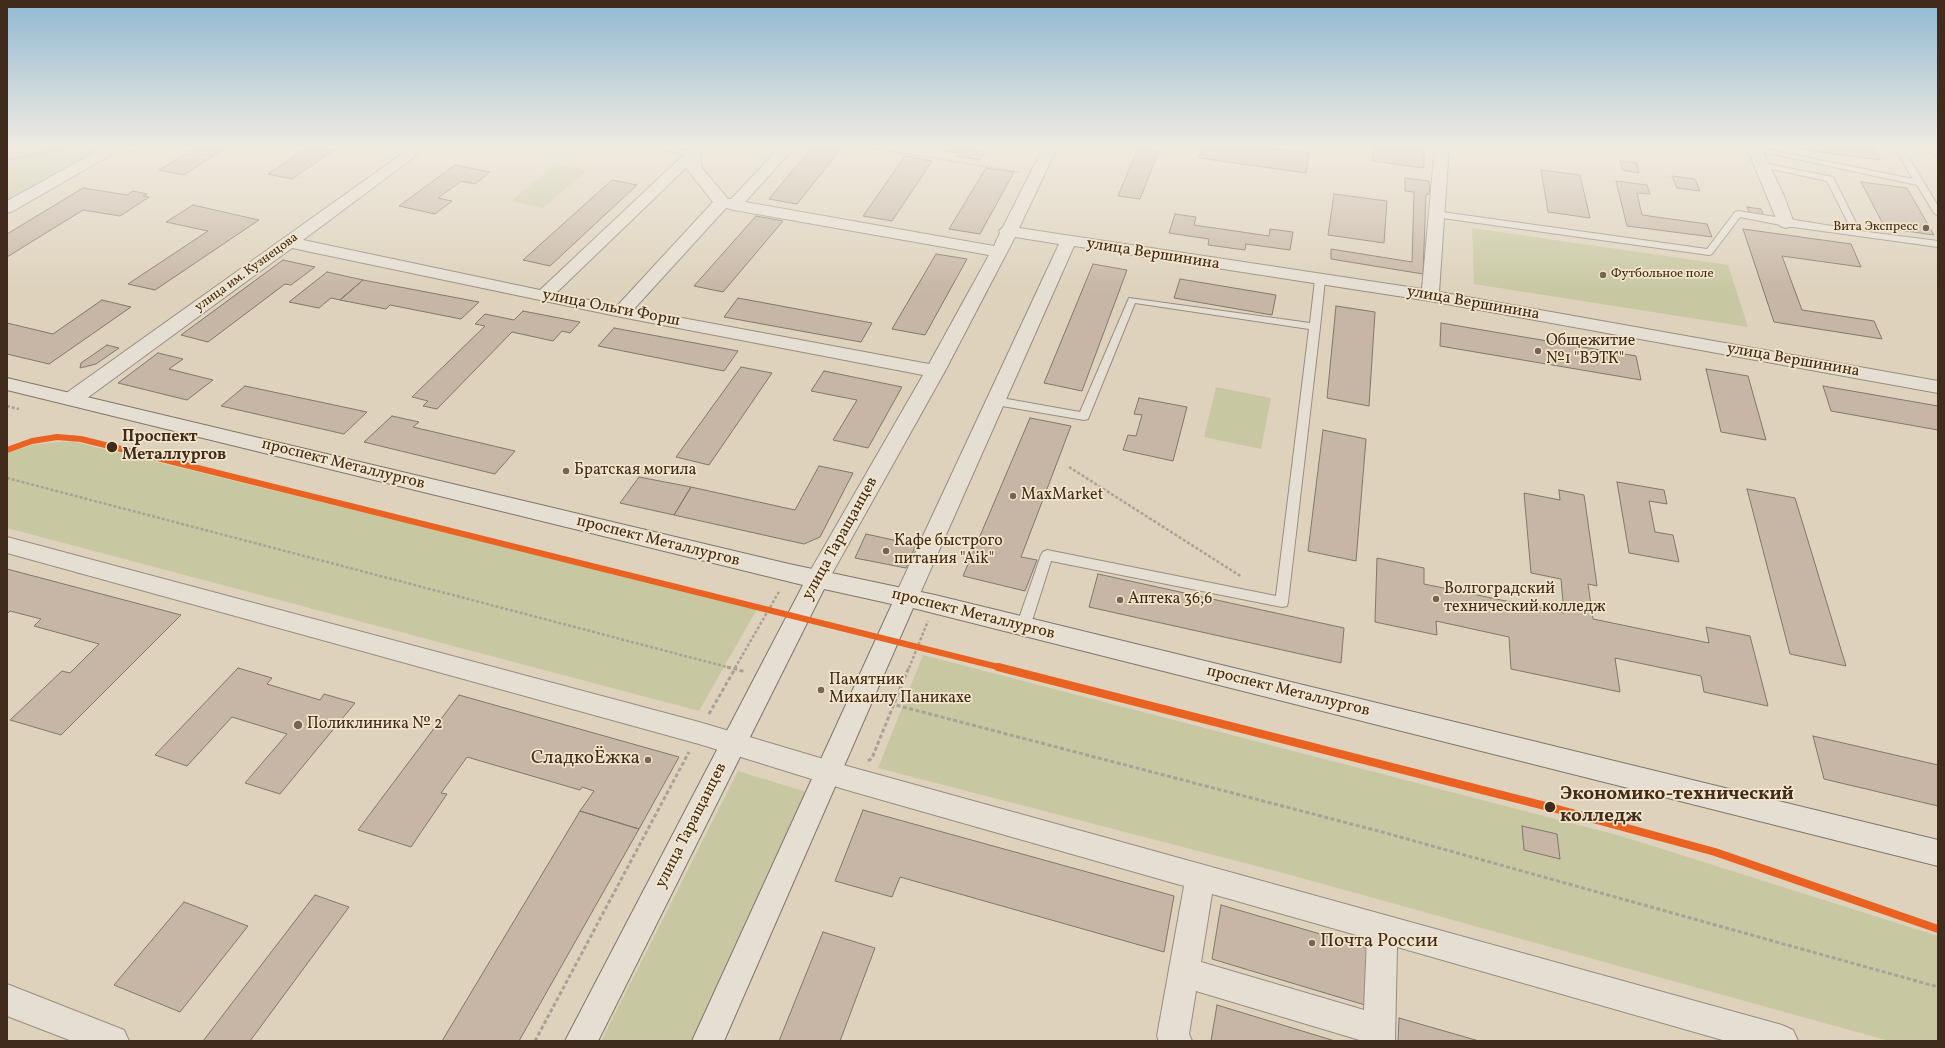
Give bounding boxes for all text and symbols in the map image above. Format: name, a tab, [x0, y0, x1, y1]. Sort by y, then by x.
place label: Вита Экспресс	[1833, 220, 1918, 236]
marker: Вита Экспресс	[1921, 223, 1931, 233]
street label: улица им. Кузнецова	[192, 230, 302, 316]
street label: улица Вершинина	[1085, 235, 1221, 275]
place label: Футбольное поле	[1611, 267, 1714, 283]
marker: Футбольное поле	[1598, 270, 1608, 280]
street label: улица Вершинина	[1405, 283, 1541, 325]
street label: улица Ольги Форш	[541, 286, 681, 332]
place label: Общежитие №1 "ВЭТК"	[1546, 332, 1635, 370]
street label: улица Вершинина	[1725, 340, 1861, 382]
marker: Общежитие №1 "ВЭТК"	[1533, 346, 1543, 356]
place label: Проспект Металлургов	[122, 428, 226, 466]
street label: проспект Металлургов	[259, 435, 427, 495]
marker: Проспект Металлургов	[105, 440, 119, 454]
place label: Братская могила	[574, 461, 696, 481]
marker: Братская могила	[561, 466, 571, 476]
street label: улица Таращанцев	[799, 474, 883, 604]
place label: MaxMarket	[1021, 486, 1103, 506]
marker: MaxMarket	[1008, 491, 1018, 501]
street label: проспект Металлургов	[574, 512, 742, 572]
place label: Кафе быстрого питания "Aik"	[894, 532, 1003, 570]
marker: Кафе быстрого питания "Aik"	[881, 546, 891, 556]
place label: Волгоградский технический колледж	[1444, 580, 1606, 618]
street label: проспект Металлургов	[889, 585, 1057, 645]
place label: Аптека 36,6	[1128, 590, 1212, 610]
marker: Волгоградский технический колледж	[1431, 594, 1441, 604]
marker: Аптека 36,6	[1115, 595, 1125, 605]
street label: проспект Металлургов	[1204, 662, 1372, 722]
place label: Памятник Михаилу Паникахе	[829, 671, 971, 709]
marker: Памятник Михаилу Паникахе	[816, 685, 826, 695]
place label: Поликлиника № 2	[307, 715, 443, 735]
marker: Поликлиника № 2	[292, 719, 304, 731]
place label: СладкоЁжка	[531, 749, 640, 771]
marker: СладкоЁжка	[643, 755, 653, 765]
street label: улица Таращанцев	[652, 760, 732, 892]
place label: Экономико-технический колледж	[1560, 785, 1794, 829]
marker: Экономико-технический колледж	[1543, 800, 1557, 814]
place label: Почта России	[1320, 932, 1438, 954]
marker: Почта России	[1307, 938, 1317, 948]

